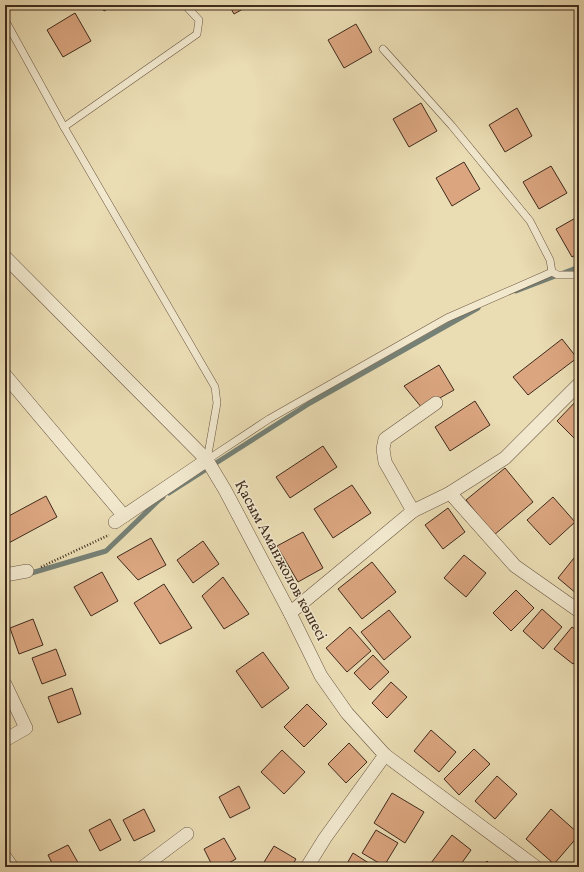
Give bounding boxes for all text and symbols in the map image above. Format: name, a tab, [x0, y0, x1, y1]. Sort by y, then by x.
street label: Қасым Аманжолов көшесі	[229, 477, 331, 645]

